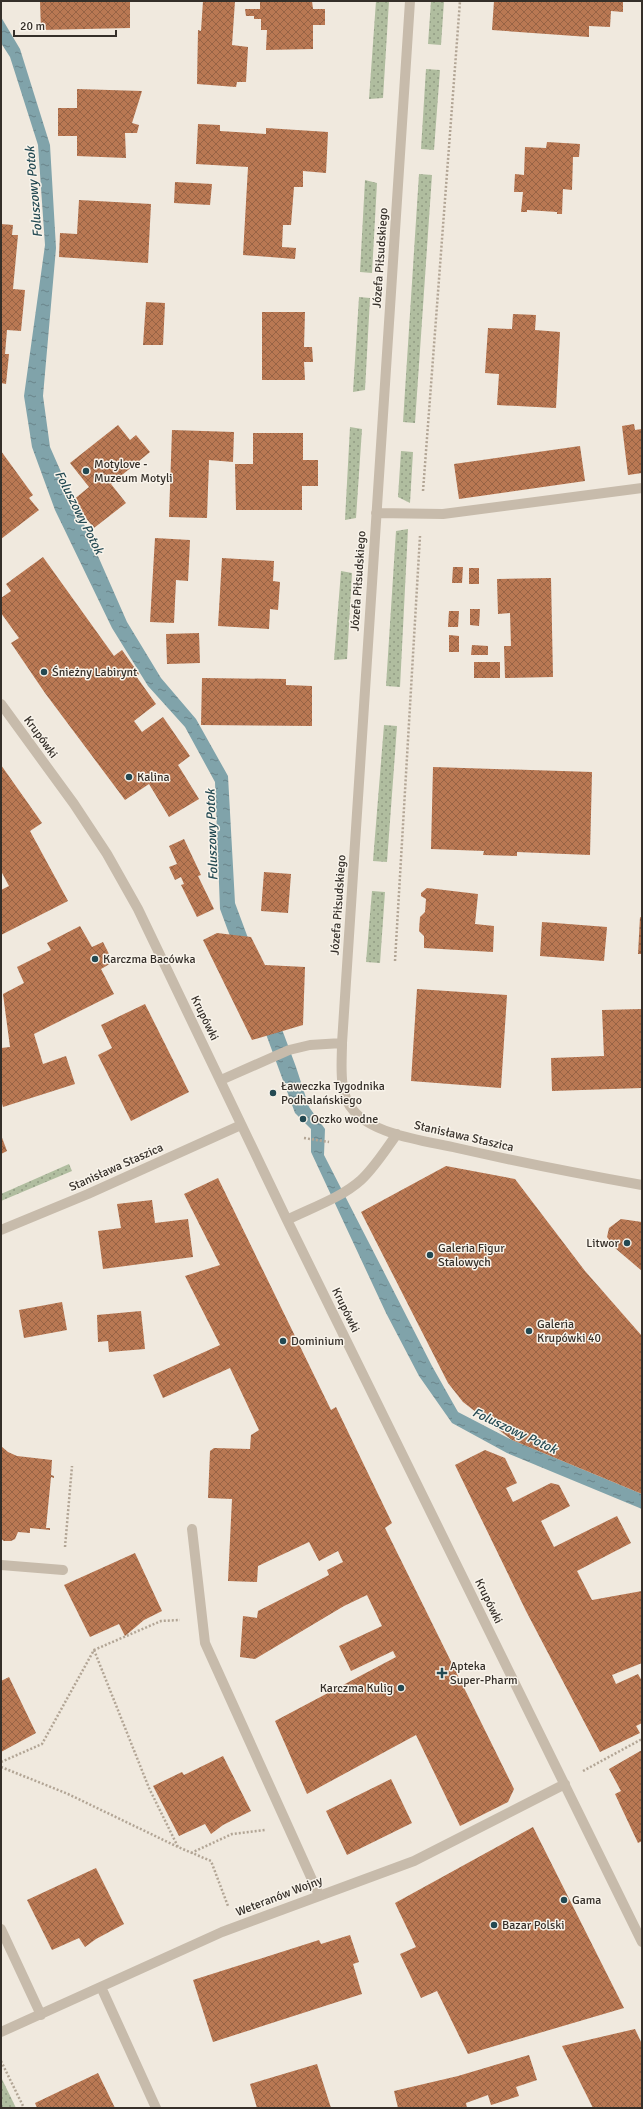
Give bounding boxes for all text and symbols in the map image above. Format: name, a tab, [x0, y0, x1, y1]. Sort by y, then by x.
scale bar	[14, 12, 116, 38]
text: 20 m	[20, 19, 45, 34]
water label: Foluszowy Potok	[22, 144, 46, 238]
street label: Józefa Piłsudskiego	[370, 207, 391, 309]
place label: Motylove - Muzeum Motyli	[94, 457, 173, 486]
marker: Motylove - Muzeum Motyli	[81, 466, 91, 476]
water label: Foluszowy Potok	[51, 468, 108, 558]
street label: Józefa Piłsudskiego	[348, 530, 369, 632]
place label: Śnieżny Labirynt	[52, 665, 137, 680]
marker: Śnieżny Labirynt	[39, 667, 49, 677]
street label: Krupówki	[20, 713, 61, 761]
place label: Kalina	[137, 770, 170, 785]
marker: Kalina	[124, 772, 134, 782]
water label: Foluszowy Potok	[202, 787, 222, 881]
street label: Józefa Piłsudskiego	[328, 854, 349, 956]
place label: Karczma Bacówka	[103, 952, 196, 967]
marker: Karczma Bacówka	[90, 954, 100, 964]
street label: Krupówki	[187, 993, 222, 1043]
place label: Ławeczka Tygodnika Podhalańskiego	[281, 1079, 385, 1108]
marker: Ławeczka Tygodnika Podhalańskiego	[268, 1088, 278, 1098]
place label: Oczko wodne	[311, 1112, 378, 1127]
marker: Oczko wodne	[298, 1114, 308, 1124]
street label: Stanisława Staszica	[413, 1118, 515, 1155]
street label: Stanisława Staszica	[67, 1140, 166, 1195]
place label: Litwor	[586, 1236, 620, 1251]
marker: Litwor	[622, 1238, 632, 1248]
place label: Galeria Figur Stalowych	[438, 1241, 505, 1270]
marker: Galeria Figur Stalowych	[425, 1250, 435, 1260]
street label: Krupówki	[328, 1285, 363, 1335]
place label: Galeria Krupówki 40	[537, 1317, 601, 1346]
marker: Galeria Krupówki 40	[524, 1326, 534, 1336]
place label: Dominium	[291, 1334, 344, 1349]
marker: Dominium	[278, 1336, 288, 1346]
water label: Foluszowy Potok	[470, 1404, 561, 1458]
street label: Krupówki	[471, 1576, 506, 1626]
place label: Apteka Super-Pharm	[450, 1659, 518, 1688]
marker: Apteka Super-Pharm	[437, 1668, 447, 1678]
place label: Karczma Kulig	[320, 1681, 393, 1696]
marker: Karczma Kulig	[396, 1683, 406, 1693]
street label: Weteranów Wojny	[234, 1873, 325, 1920]
place label: Gama	[572, 1893, 601, 1908]
marker: Gama	[559, 1895, 569, 1905]
place label: Bazar Polski	[502, 1918, 565, 1933]
marker: Bazar Polski	[489, 1920, 499, 1930]

